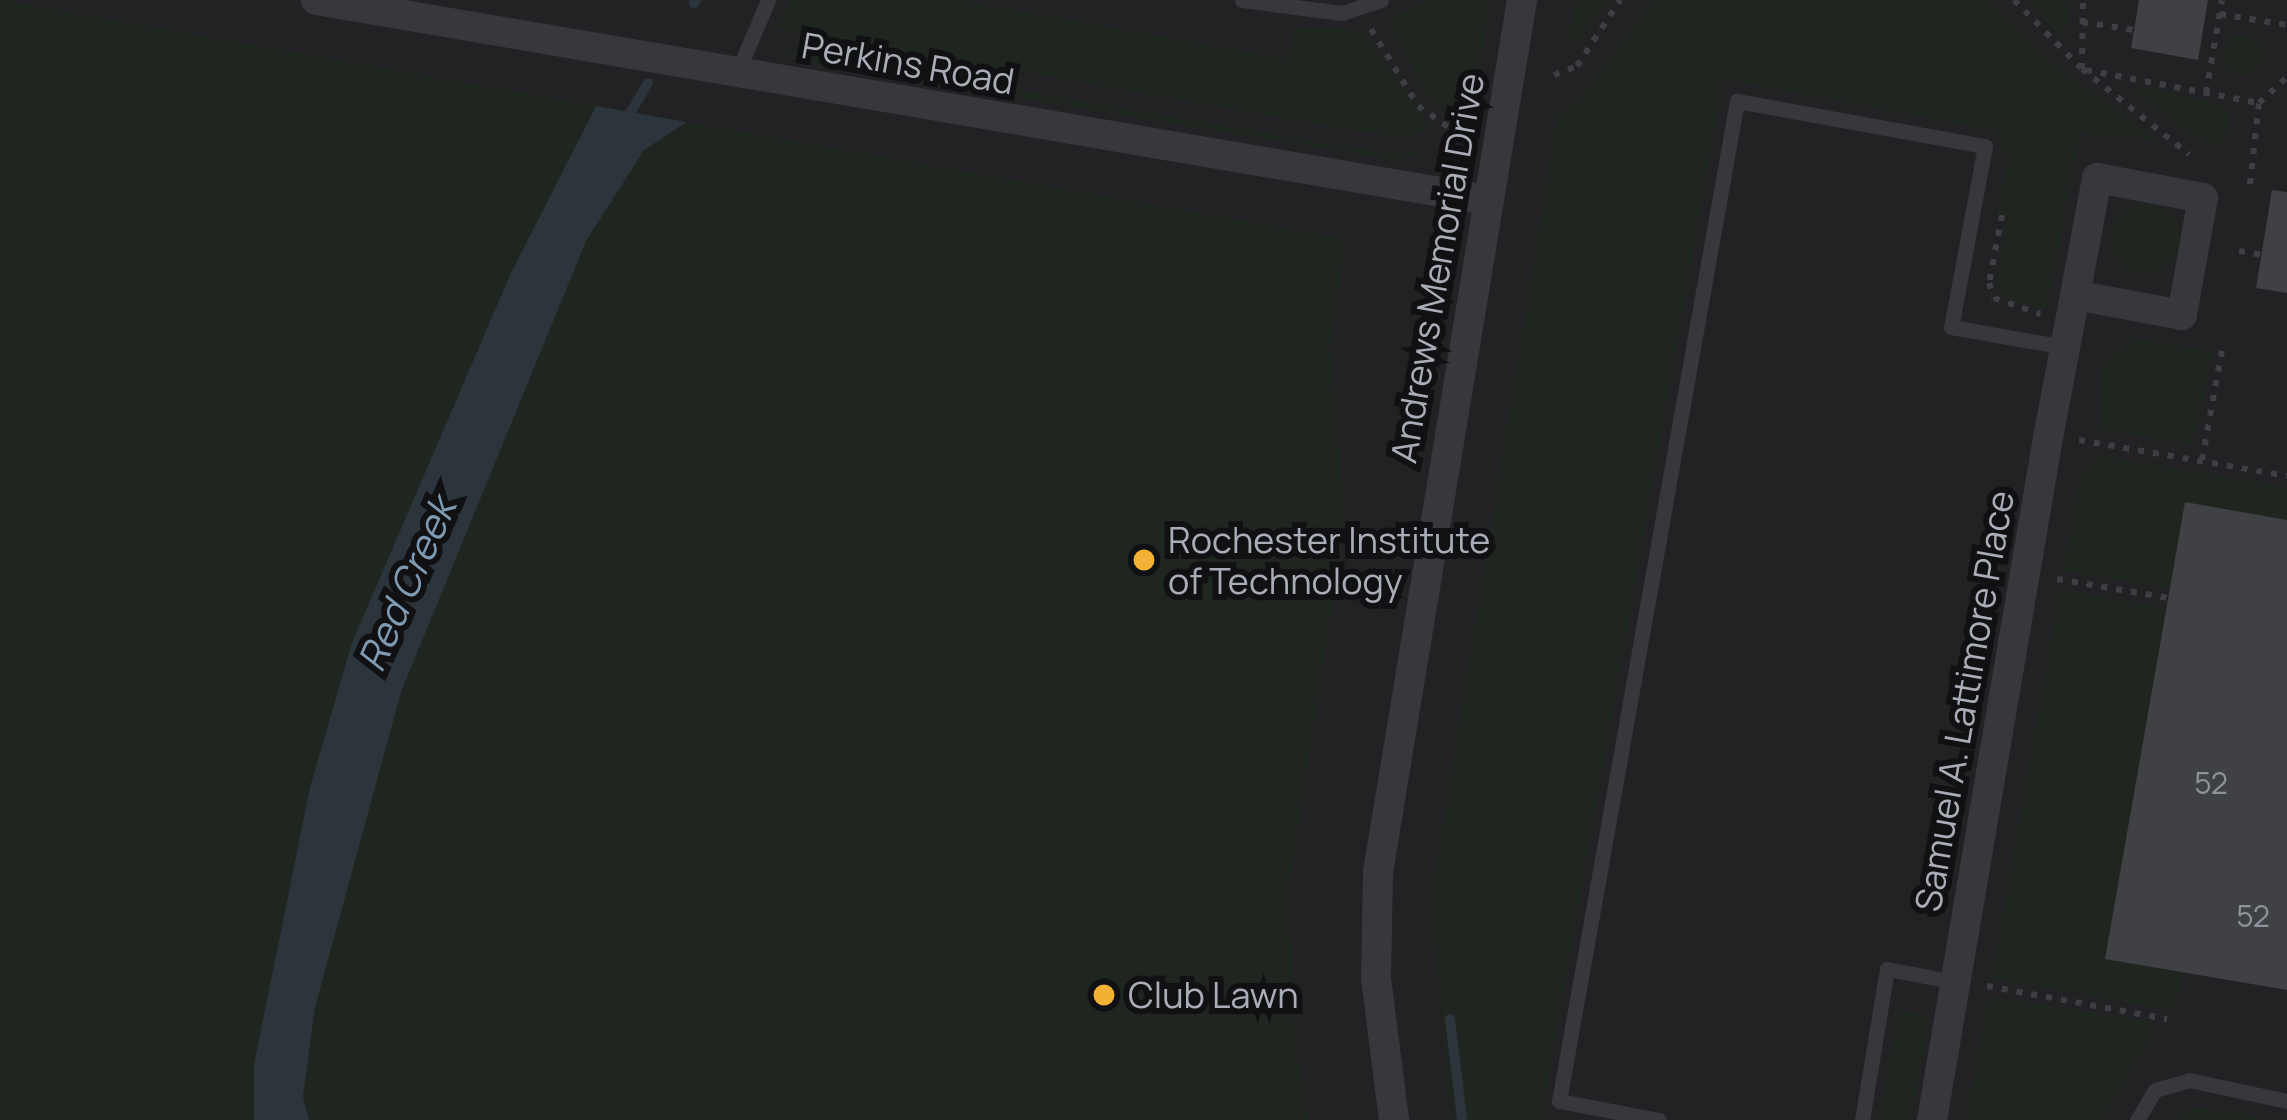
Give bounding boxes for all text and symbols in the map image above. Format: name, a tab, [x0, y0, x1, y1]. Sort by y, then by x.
street label: Perkins Road	[799, 23, 1017, 103]
street label: Andrews Memorial Drive	[1381, 70, 1493, 466]
street label: Samuel A. Lattimore Place	[1906, 487, 2022, 915]
water label: Red Creek	[347, 490, 465, 678]
place label: Rochester Institute of Technology	[1168, 517, 1490, 602]
marker: Rochester Institute of Technology	[1131, 547, 1157, 573]
house number: 52	[2194, 765, 2228, 801]
house number: 52	[2236, 898, 2270, 934]
place label: Club Lawn	[1128, 973, 1299, 1017]
marker: Club Lawn	[1091, 982, 1117, 1008]

